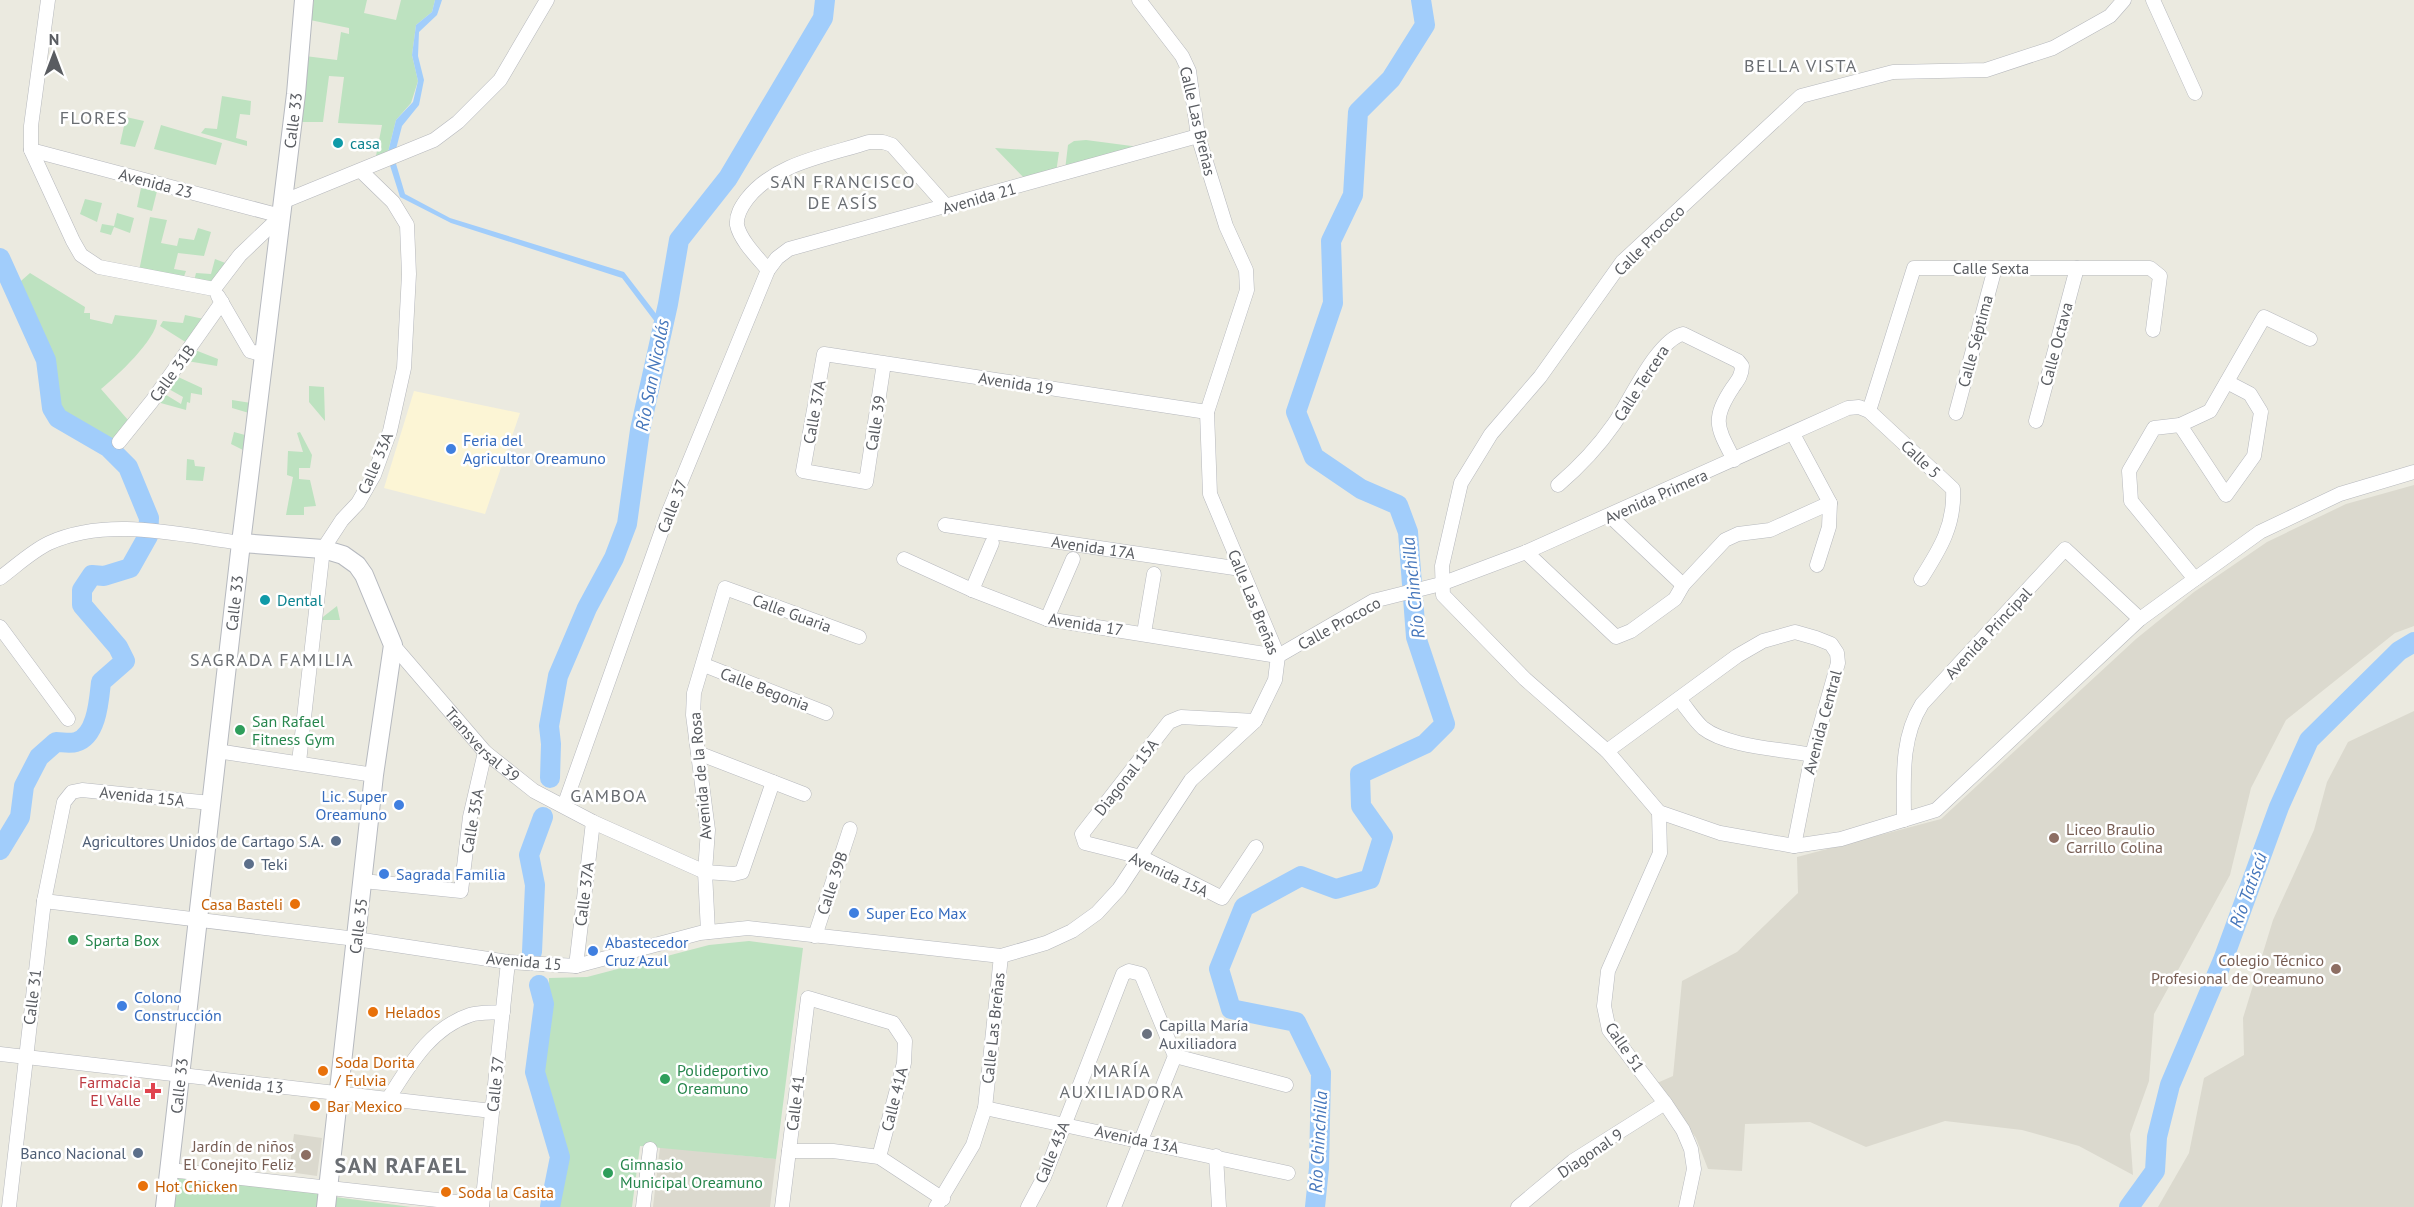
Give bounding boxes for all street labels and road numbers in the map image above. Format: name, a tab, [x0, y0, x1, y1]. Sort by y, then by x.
street label: Calle Las Breñas	[1176, 64, 1220, 178]
street label: Calle 33	[279, 91, 306, 150]
street label: Avenida 23	[117, 164, 195, 202]
street label: Avenida 21	[940, 178, 1018, 218]
street label: Calle Prococo	[1609, 200, 1689, 280]
street label: Calle Sexta	[1953, 258, 2029, 278]
street label: Calle Séptima	[1953, 293, 1997, 389]
street label: Calle Octava	[2035, 300, 2077, 388]
street label: Calle 31B	[145, 341, 199, 405]
street label: Calle Tercera	[1609, 341, 1673, 425]
street label: Avenida 19	[977, 367, 1055, 399]
street label: Calle 37A	[799, 378, 830, 445]
street label: Calle 39	[861, 394, 889, 452]
street label: Calle 33A	[353, 428, 397, 497]
street label: Calle 5	[1897, 436, 1945, 482]
street label: Avenida Primera	[1601, 464, 1711, 528]
street label: Calle 37	[653, 476, 691, 536]
street label: Avenida 17A	[1050, 531, 1137, 563]
street label: Calle Las Breñas	[1224, 546, 1284, 658]
street label: Calle 33	[221, 574, 247, 632]
street label: Avenida Principal	[1940, 583, 2036, 683]
street label: Calle Guaria	[750, 589, 834, 637]
street label: Calle Prococo	[1294, 592, 1384, 654]
street label: Avenida 17	[1047, 608, 1125, 640]
street label: Calle Begonia	[718, 663, 812, 715]
street label: Avenida Central	[1798, 667, 1846, 776]
street label: Transversal 39	[441, 703, 524, 786]
street label: Avenida de la Rosa	[684, 711, 716, 841]
street label: Diagonal 15A	[1090, 734, 1163, 820]
street label: Avenida 15A	[99, 782, 186, 810]
street label: Calle 35A	[456, 786, 488, 855]
street label: Avenida 15A	[1126, 847, 1212, 901]
street label: Calle 39B	[812, 849, 852, 917]
street label: Calle 37A	[570, 860, 598, 927]
street label: Calle 35	[345, 897, 371, 955]
street label: Avenida 15	[485, 948, 563, 974]
street label: Calle 31	[19, 968, 45, 1026]
street label: Calle Las Breñas	[977, 971, 1009, 1085]
street label: Calle 51	[1601, 1018, 1649, 1076]
street label: Calle 37	[482, 1055, 508, 1113]
street label: Calle 33	[166, 1057, 192, 1115]
street label: Calle 41A	[876, 1064, 912, 1133]
street label: Avenida 13	[207, 1068, 285, 1098]
street label: Calle 41	[782, 1074, 808, 1132]
street label: Calle 43A	[1030, 1117, 1074, 1186]
street label: Avenida 13A	[1093, 1120, 1181, 1158]
street label: Diagonal 9	[1554, 1124, 1626, 1182]

